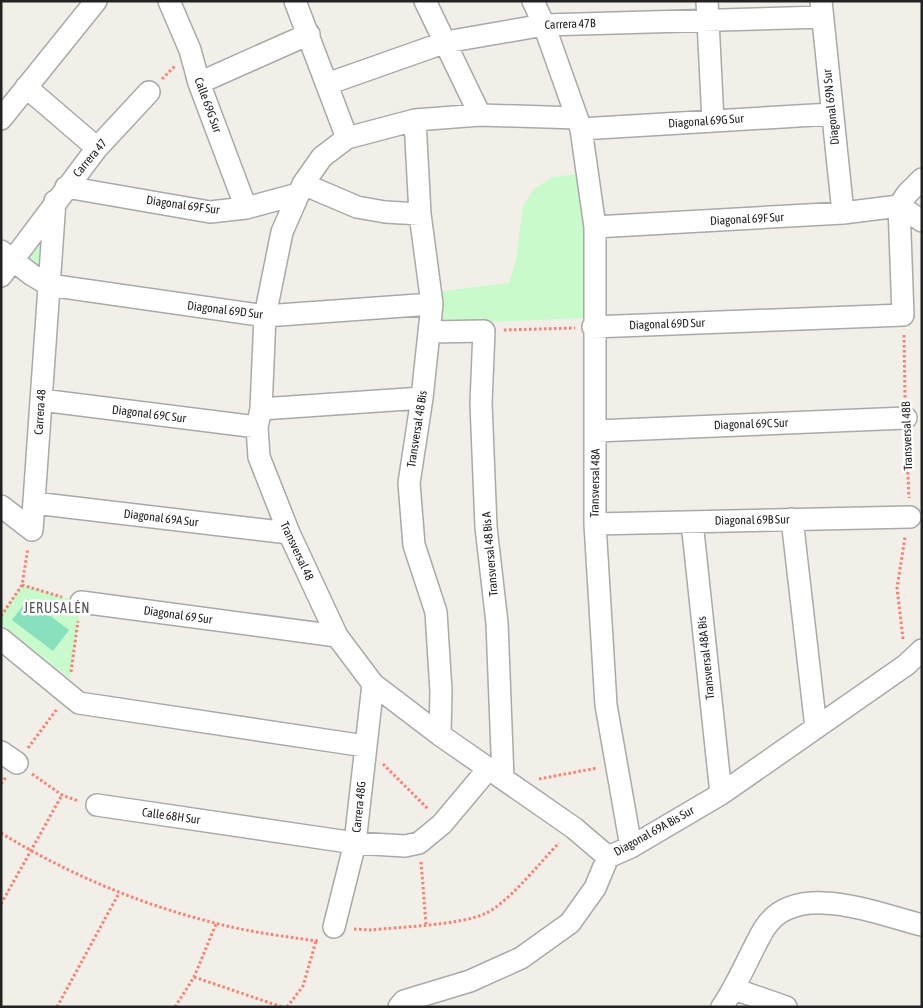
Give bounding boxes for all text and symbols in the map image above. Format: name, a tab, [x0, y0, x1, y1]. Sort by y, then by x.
street label: Carrera 47B	[544, 16, 596, 32]
street label: Diagonal 69N Sur	[820, 68, 842, 146]
street label: Calle 69G Sur	[192, 75, 225, 135]
street label: Diagonal 69G Sur	[668, 111, 745, 131]
street label: Carrera 47	[70, 136, 110, 180]
street label: Diagonal 69F Sur	[145, 193, 221, 217]
street label: Diagonal 69F Sur	[710, 210, 785, 228]
street label: Diagonal 69D Sur	[186, 298, 264, 322]
street label: Diagonal 69D Sur	[629, 316, 706, 332]
street label: Carrera 48	[31, 389, 49, 435]
street label: Transversal 48 Bis	[404, 390, 430, 468]
street label: Transversal 48B	[899, 401, 915, 471]
street label: Diagonal 69C Sur	[111, 403, 187, 426]
street label: Diagonal 69C Sur	[714, 416, 789, 432]
street label: Transversal 48A	[587, 448, 603, 518]
street label: Diagonal 69A Sur	[123, 506, 200, 530]
street label: Transversal 48 Bis A	[479, 511, 501, 597]
street label: Diagonal 69B Sur	[714, 512, 790, 528]
street label: Transversal 48	[277, 519, 317, 583]
district label: JERUSALÉN	[23, 600, 91, 616]
street label: Diagonal 69 Sur	[143, 603, 214, 627]
street label: Transversal 48A Bis	[695, 616, 717, 700]
street label: Carrera 48G	[349, 781, 369, 833]
street label: Diagonal 69A Bis Sur	[612, 803, 697, 859]
street label: Calle 68H Sur	[141, 805, 201, 827]

